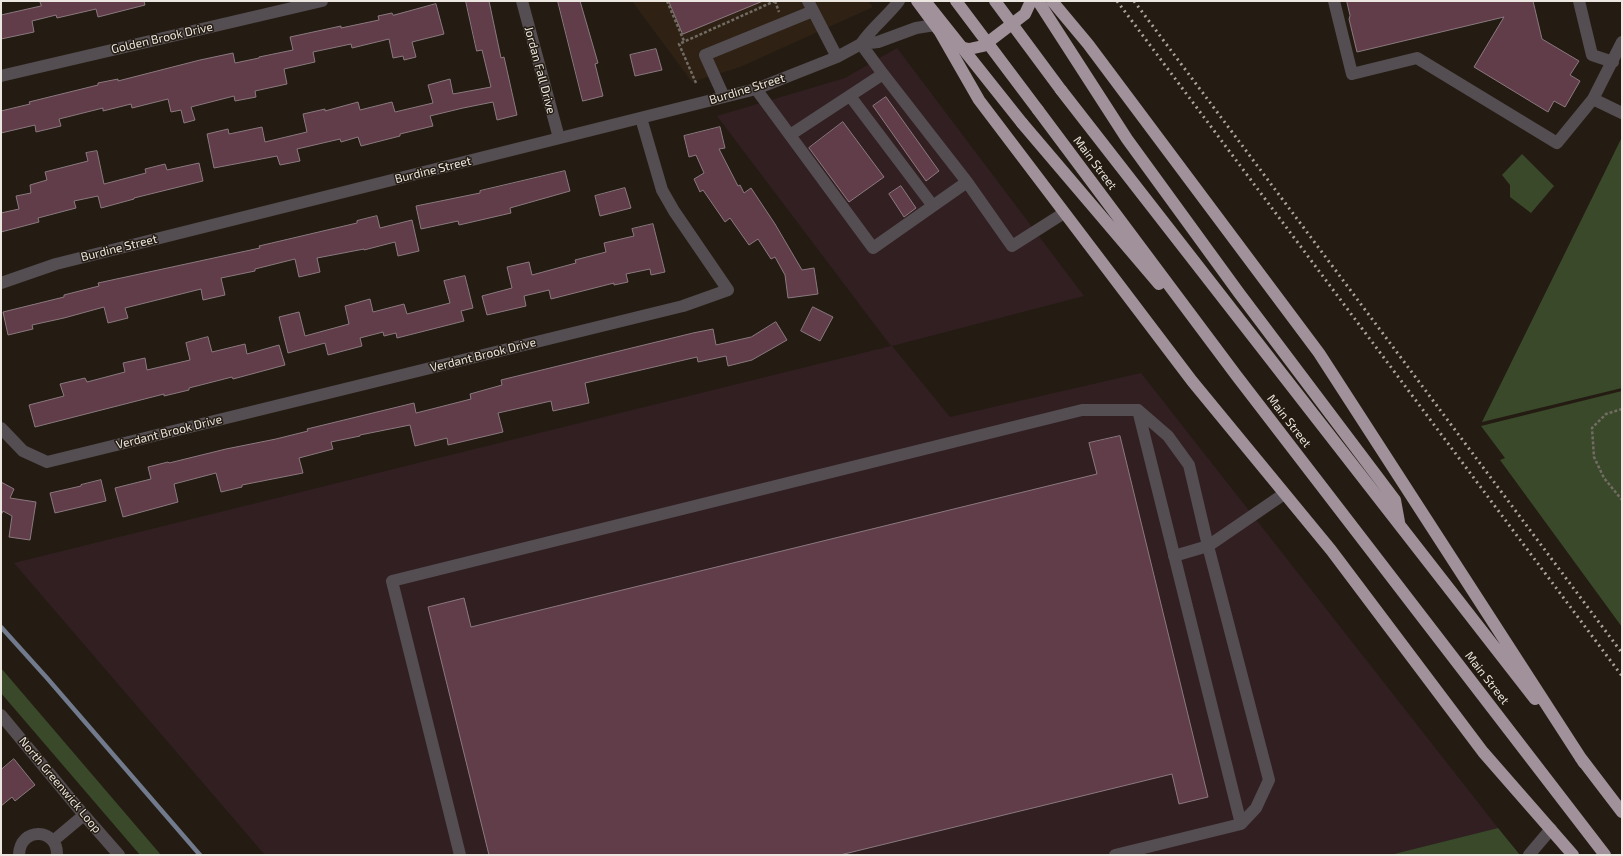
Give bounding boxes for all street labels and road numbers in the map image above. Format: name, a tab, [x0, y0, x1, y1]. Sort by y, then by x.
street label: Golden Brook Drive	[110, 19, 214, 57]
street label: Jordan Fall Drive	[521, 25, 559, 115]
street label: Burdine Street	[707, 71, 787, 107]
street label: Main Street	[1070, 133, 1120, 193]
street label: Burdine Street	[393, 154, 473, 186]
street label: Burdine Street	[79, 232, 159, 264]
street label: Verdant Brook Drive	[429, 335, 537, 375]
street label: Main Street	[1264, 392, 1314, 450]
street label: Verdant Brook Drive	[115, 412, 223, 452]
street label: Main Street	[1462, 649, 1512, 707]
street label: North Greenwick Loop	[16, 734, 104, 836]

